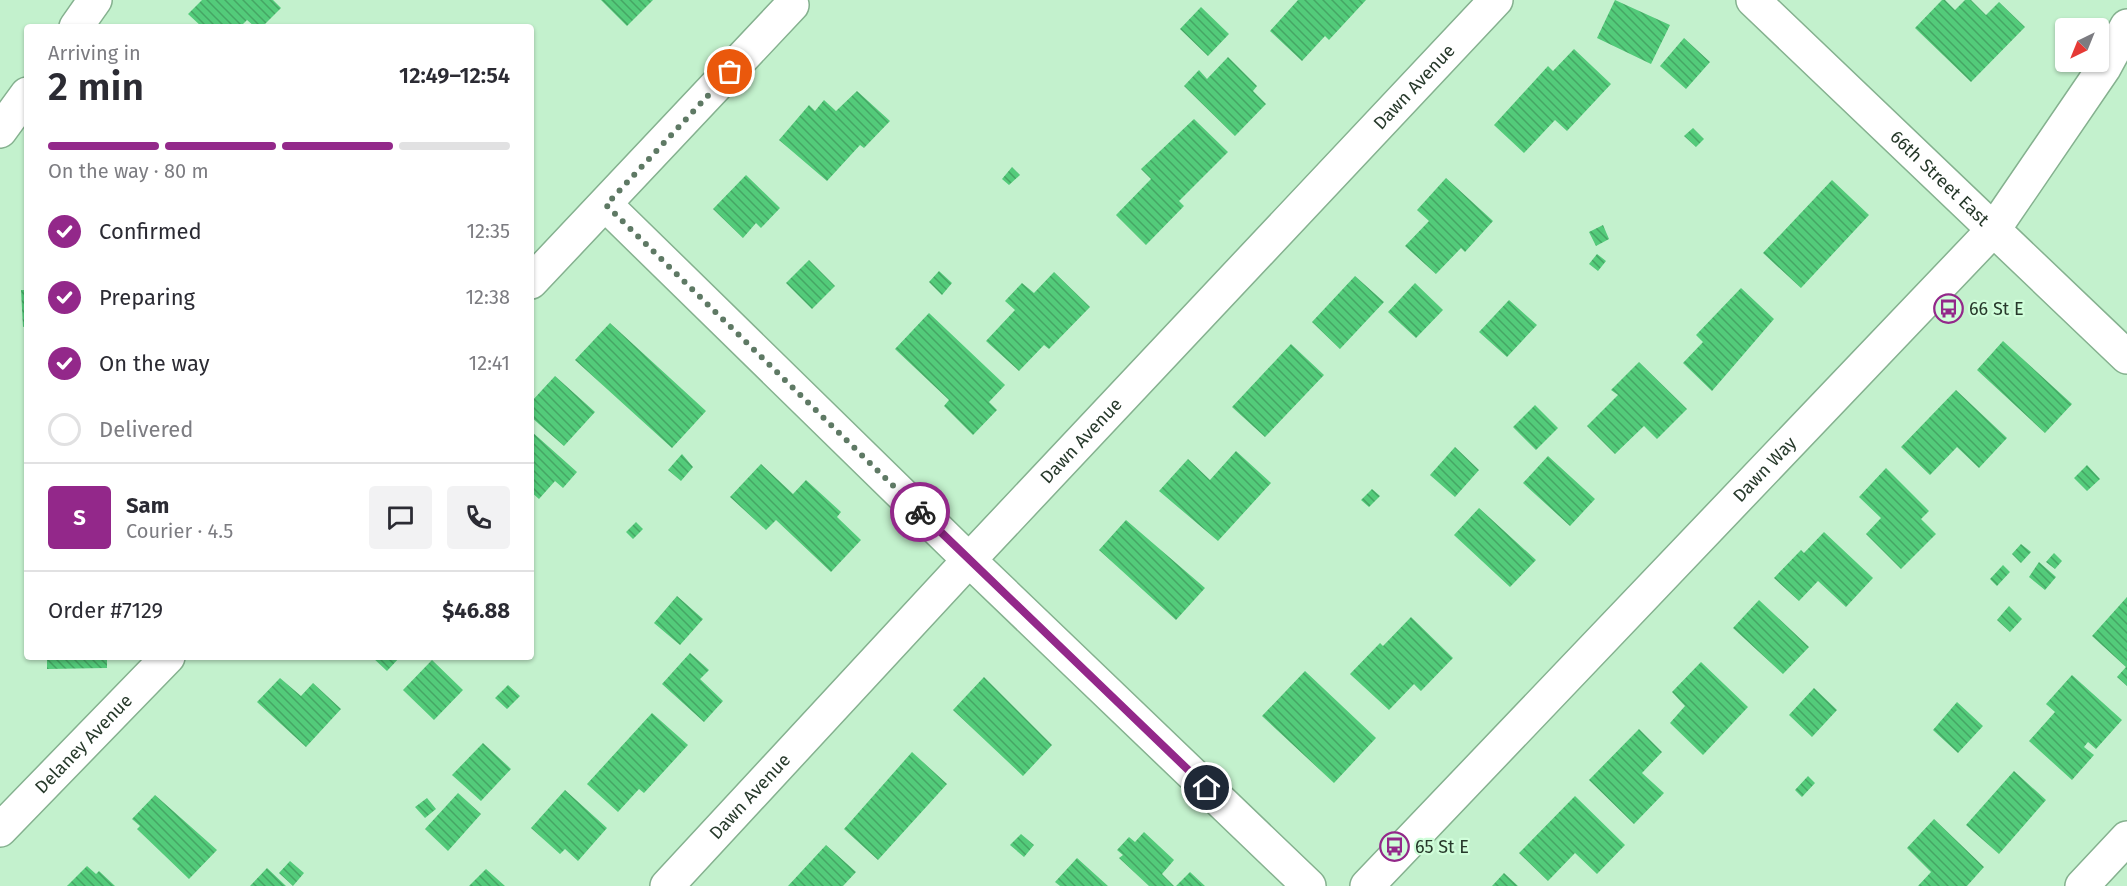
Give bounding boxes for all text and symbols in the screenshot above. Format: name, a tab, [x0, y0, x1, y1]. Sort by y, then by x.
north arrow	[2055, 18, 2109, 72]
map controls	[2055, 18, 2109, 72]
street label: Dawn Avenue	[1369, 40, 1460, 134]
text: Arriving in	[48, 41, 141, 65]
pin	[704, 46, 755, 97]
icon: bag	[713, 55, 746, 88]
text: 12:49–12:54	[399, 62, 510, 89]
text: 2 min	[48, 64, 144, 110]
street label: 66th Street East	[1885, 126, 1994, 231]
text: On the way · 80 m	[48, 159, 209, 183]
icon: check	[48, 215, 81, 248]
text: Confirmed	[99, 218, 202, 245]
text: 12:35	[466, 219, 510, 243]
icon: check	[48, 281, 81, 314]
text: Preparing	[99, 284, 195, 311]
text: 12:38	[465, 285, 510, 309]
bus stop icon: 66 St E	[1932, 293, 1964, 325]
place label: 66 St E	[1969, 298, 2024, 320]
icon: check	[48, 347, 81, 380]
text: On the way	[99, 350, 210, 377]
text: 12:41	[469, 351, 510, 375]
street label: Dawn Avenue	[1036, 394, 1127, 488]
text: Delivered	[99, 416, 194, 443]
street label: Dawn Way	[1728, 432, 1801, 507]
courier	[890, 482, 950, 542]
button: chat	[369, 486, 432, 549]
button: phone	[447, 486, 510, 549]
text: Sam	[126, 492, 169, 519]
icon: bike	[904, 496, 937, 529]
text: S	[73, 504, 86, 531]
text: Courier · 4.5	[126, 519, 233, 543]
text: Order #7129	[48, 597, 163, 624]
text: $46.88	[442, 597, 510, 624]
street label: Delaney Avenue	[30, 690, 137, 798]
street label: Dawn Avenue	[705, 749, 795, 844]
pin	[1181, 762, 1232, 813]
icon: home	[1190, 771, 1223, 804]
bus stop icon: 65 St E	[1378, 831, 1410, 863]
place label: 65 St E	[1415, 836, 1469, 858]

